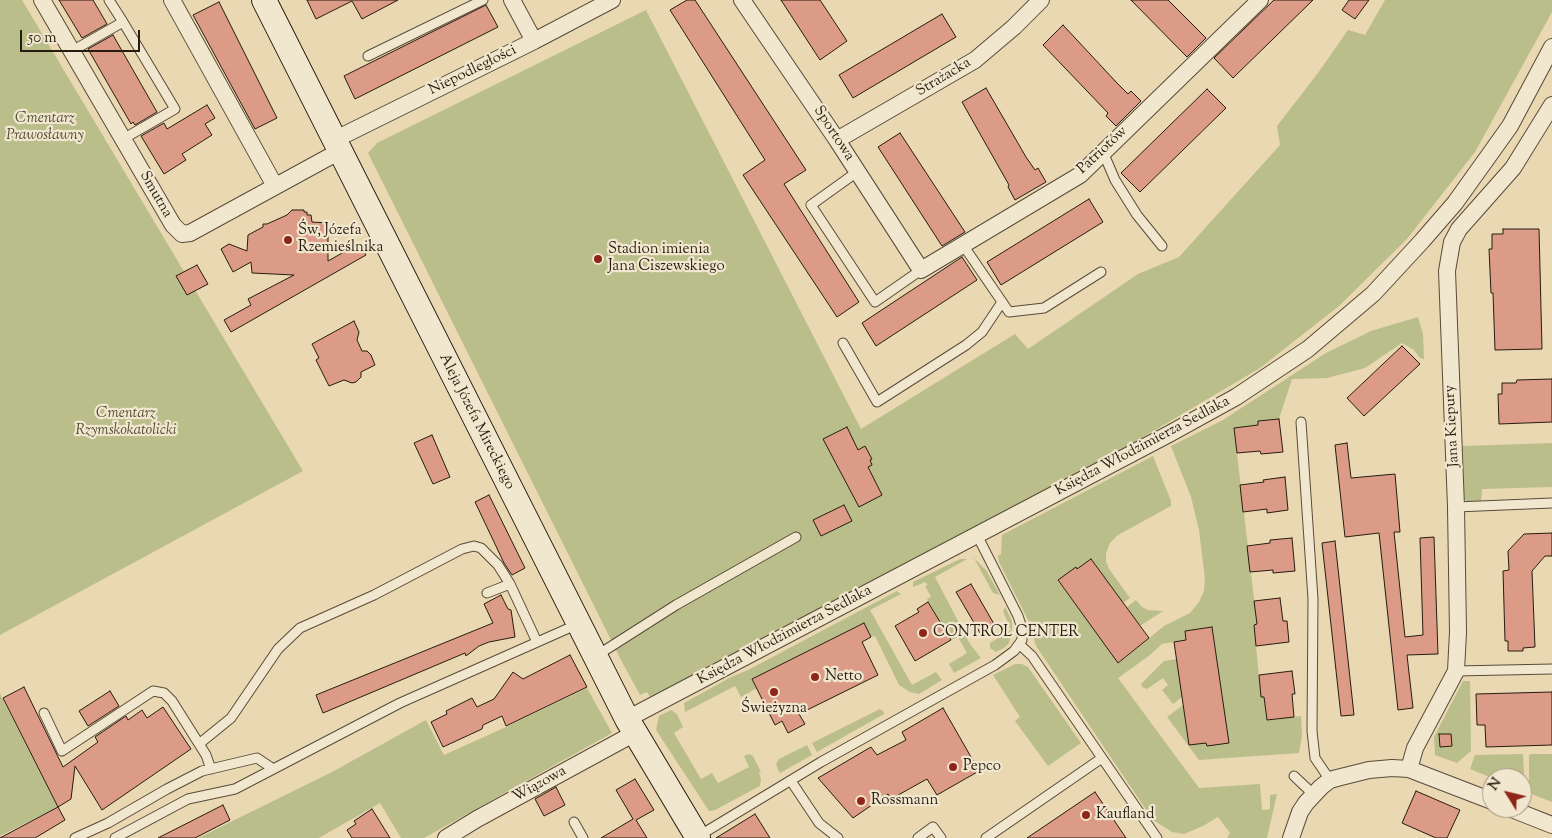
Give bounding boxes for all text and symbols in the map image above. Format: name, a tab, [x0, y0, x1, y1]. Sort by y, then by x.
scale bar	[22, 20, 142, 52]
text: 50 m	[28, 28, 57, 49]
street label: Niepodległości	[426, 42, 520, 100]
street label: Strażacka	[913, 55, 975, 101]
street label: Sportowa	[809, 103, 857, 165]
park label: Cmentarz Prawosławny	[6, 110, 84, 145]
street label: Patriotów	[1074, 123, 1132, 179]
street label: Smutna	[135, 169, 175, 221]
place label: Św, Józefa Rzemieślnika	[298, 222, 383, 257]
marker: Św, Józefa Rzemieślnika	[282, 234, 294, 246]
place label: Stadion imienia Jana Ciszewskiego	[608, 241, 725, 276]
marker: Stadion imienia Jana Ciszewskiego	[592, 253, 604, 265]
street label: Aleja Józefa Mireckiego	[434, 351, 518, 493]
street label: Jana Kiepury	[1442, 384, 1464, 468]
street label: Księdza Włodzimierza Sedlaka	[1053, 393, 1233, 501]
park label: Cmentarz Rzymskokatolicki	[76, 405, 176, 440]
street label: Księdza Włodzimierza Sedlaka	[695, 582, 875, 690]
place label: CONTROL CENTER	[933, 624, 1079, 642]
marker: CONTROL CENTER	[917, 627, 929, 639]
place label: Netto	[825, 668, 862, 686]
marker: Netto	[809, 671, 821, 683]
marker: Świeżyzna	[768, 686, 780, 698]
place label: Świeżyzna	[741, 700, 807, 718]
place label: Pepco	[963, 758, 1001, 776]
marker: Pepco	[947, 761, 959, 773]
street label: Wiązowa	[510, 763, 570, 807]
north arrow	[1482, 768, 1532, 818]
text: N	[1484, 774, 1507, 795]
place label: Rossmann	[871, 792, 938, 810]
marker: Rossmann	[855, 795, 867, 807]
place label: Kaufland	[1096, 806, 1154, 824]
marker: Kaufland	[1080, 809, 1092, 821]

